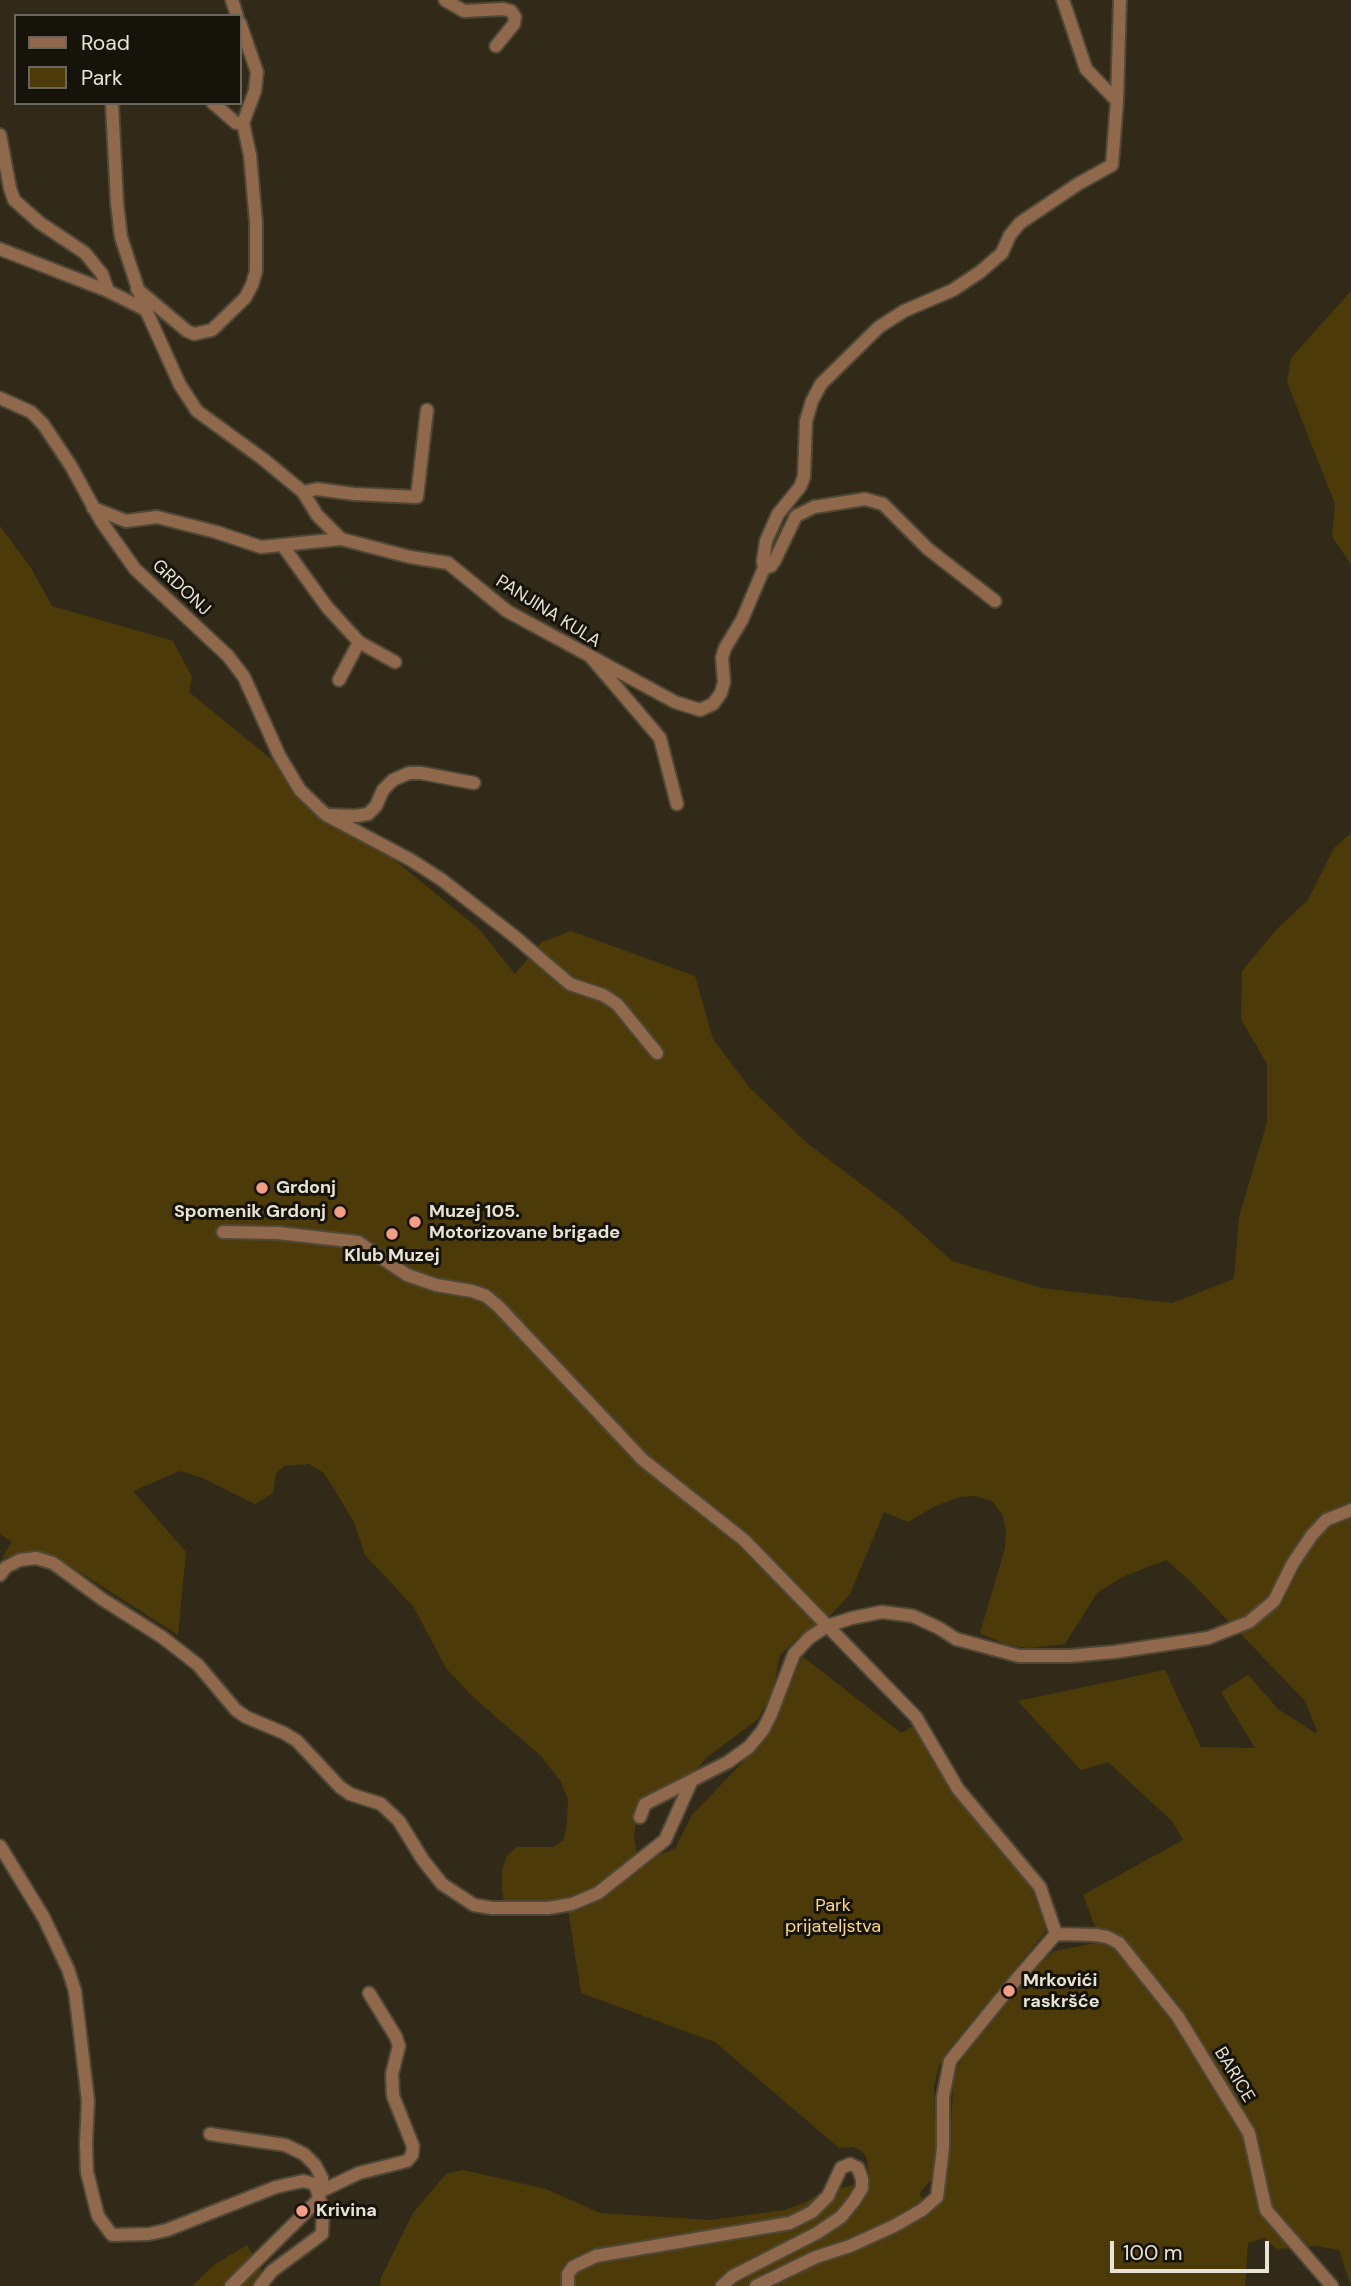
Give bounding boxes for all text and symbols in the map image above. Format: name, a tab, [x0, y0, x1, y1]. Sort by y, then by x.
legend	[14, 14, 242, 105]
text: Road	[81, 29, 130, 57]
text: Park	[81, 64, 122, 92]
street label: GRDONJ	[147, 556, 215, 620]
street label: PANJINA KULA	[492, 571, 604, 653]
place label: Grdonj	[276, 1177, 336, 1199]
marker: Grdonj	[254, 1180, 270, 1196]
place label: Spomenik Grdonj	[174, 1201, 326, 1223]
place label: Muzej 105. Motorizovane brigade	[429, 1201, 620, 1244]
marker: Spomenik Grdonj	[332, 1204, 348, 1220]
marker: Muzej 105. Motorizovane brigade	[407, 1214, 423, 1230]
marker: Klub Muzej	[384, 1226, 400, 1242]
place label: Klub Muzej	[344, 1245, 440, 1267]
park label: Park prijateljstva	[785, 1895, 881, 1938]
place label: Mrkovići raskršće	[1023, 1970, 1100, 2012]
marker: Mrkovići raskršće	[1001, 1983, 1017, 1999]
street label: BARICE	[1209, 2043, 1259, 2107]
place label: Krivina	[316, 2200, 377, 2222]
marker: Krivina	[294, 2203, 310, 2219]
scale bar	[1113, 2226, 1272, 2270]
text: 100 m	[1123, 2239, 1183, 2267]

